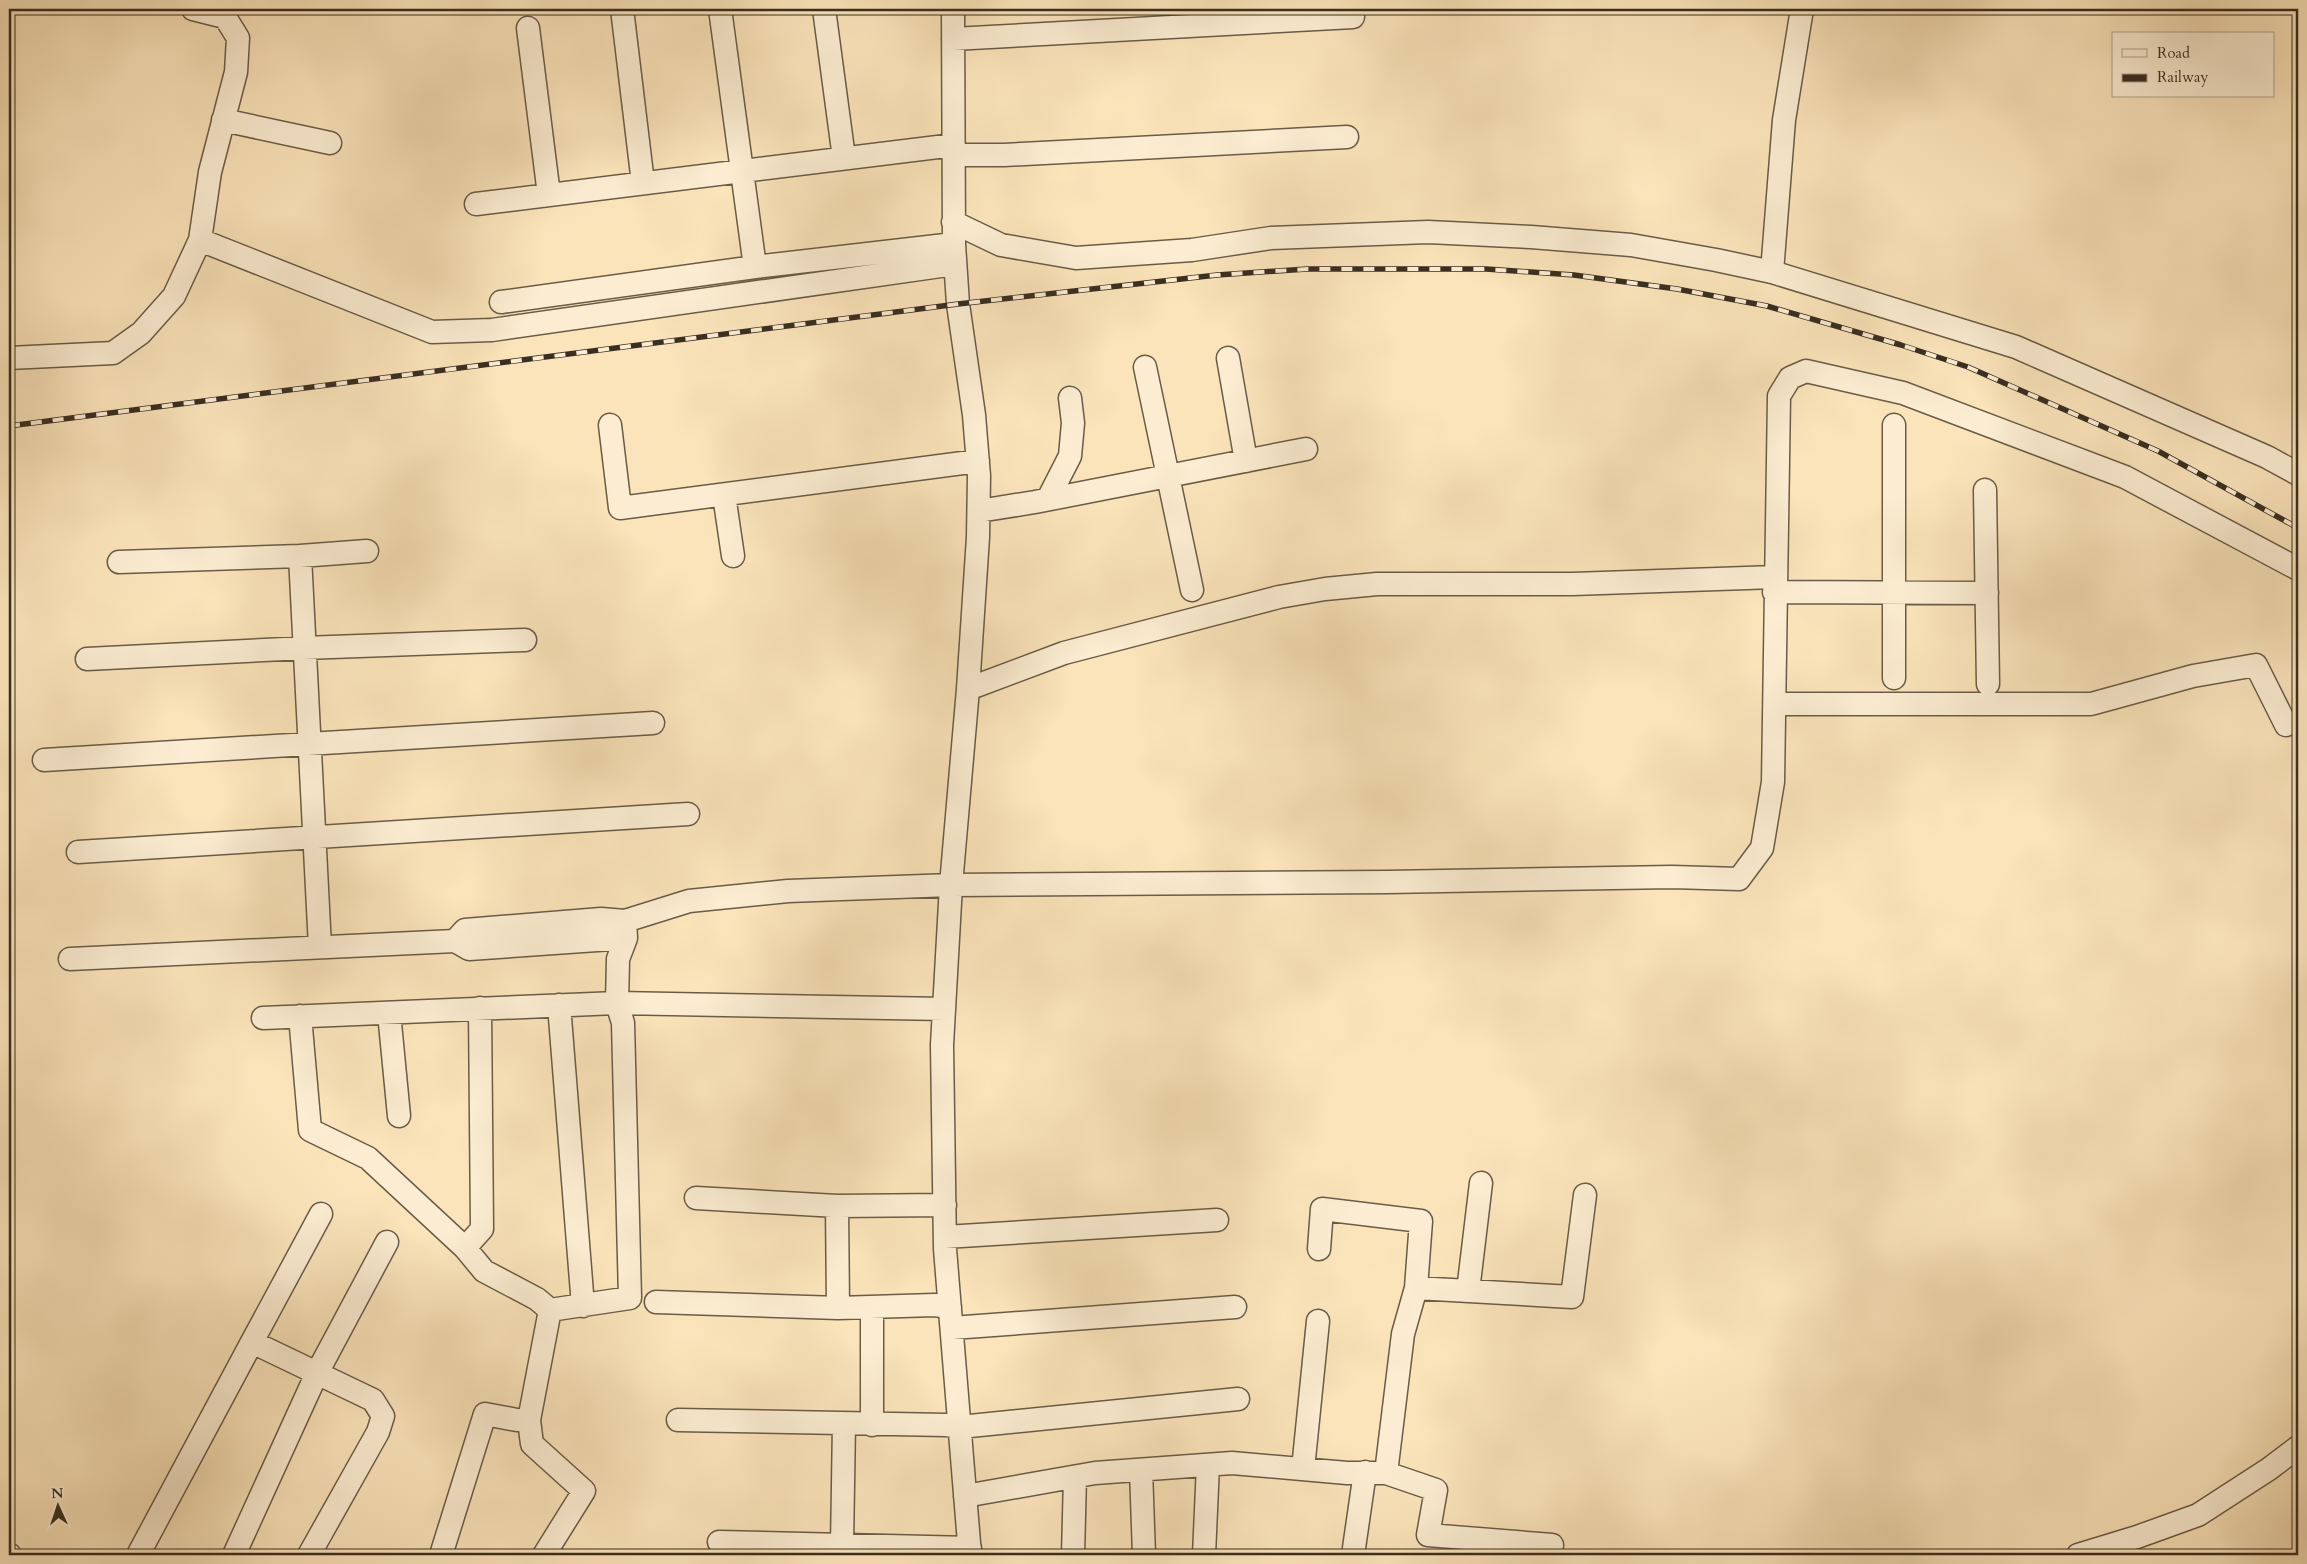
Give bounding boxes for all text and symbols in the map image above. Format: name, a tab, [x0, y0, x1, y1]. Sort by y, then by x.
legend	[2112, 32, 2274, 98]
text: Road	[2157, 43, 2190, 63]
text: Railway	[2157, 67, 2208, 87]
north arrow	[32, 1482, 82, 1532]
text: N	[51, 1484, 64, 1503]

